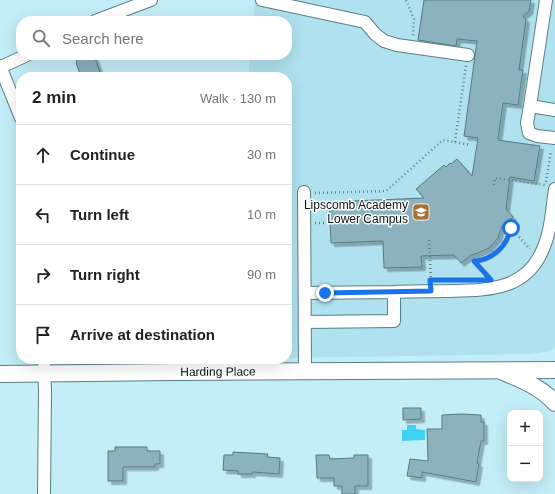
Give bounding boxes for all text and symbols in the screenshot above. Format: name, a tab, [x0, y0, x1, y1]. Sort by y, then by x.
search box	[16, 16, 292, 60]
icon: search	[30, 27, 52, 49]
text: Search here	[62, 30, 144, 47]
text: 2 min	[32, 88, 76, 107]
text: Walk · 130 m	[200, 91, 276, 106]
icon: ahead	[32, 144, 54, 166]
text: Continue	[70, 146, 135, 163]
text: 30 m	[247, 147, 276, 162]
place label: Lipscomb Academy Lower Campus	[304, 198, 408, 226]
school or university icon: Lipscomb Academy Lower Campus	[411, 202, 431, 222]
icon: left	[32, 204, 54, 226]
text: Turn left	[70, 206, 129, 223]
text: 10 m	[247, 207, 276, 222]
route start	[502, 219, 520, 237]
icon: right	[32, 264, 54, 286]
text: Turn right	[70, 266, 140, 283]
text: 90 m	[247, 267, 276, 282]
route end	[316, 284, 334, 302]
icon: arrive	[32, 324, 54, 346]
text: Arrive at destination	[70, 326, 215, 343]
street label: Harding Place	[180, 365, 256, 379]
map controls	[507, 410, 543, 482]
button: +	[507, 410, 543, 446]
button: −	[507, 446, 543, 482]

